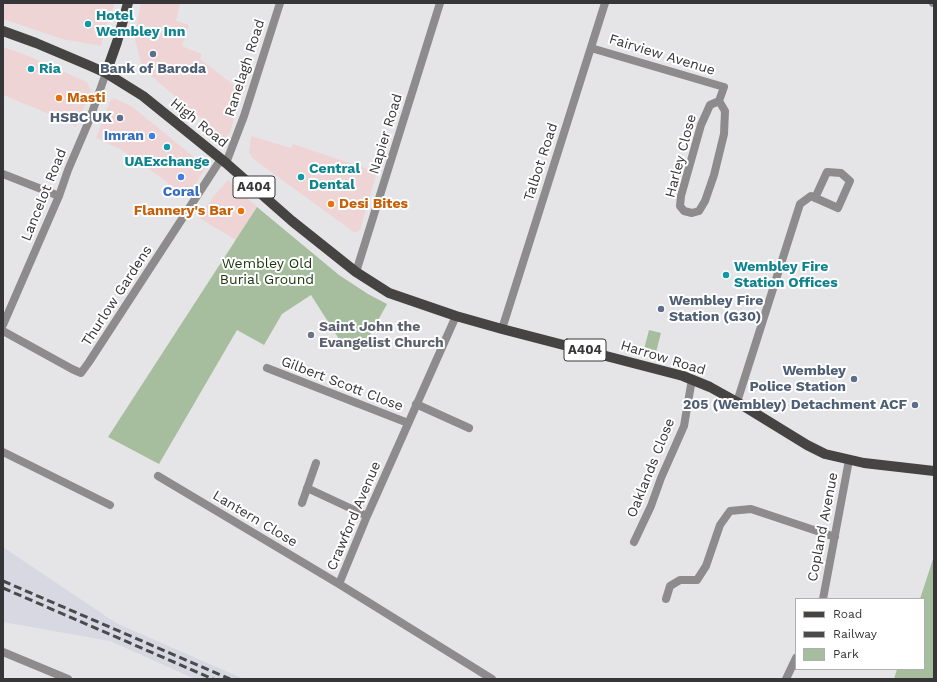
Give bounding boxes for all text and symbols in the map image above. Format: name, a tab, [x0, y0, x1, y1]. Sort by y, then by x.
place label: Hotel Wembley Inn	[96, 8, 185, 40]
street label: Ranelagh Road	[221, 17, 269, 119]
marker: Hotel Wembley Inn	[83, 19, 93, 29]
street label: Fairview Avenue	[607, 31, 717, 79]
marker: Bank of Baroda	[148, 49, 158, 59]
place label: Ria	[39, 61, 61, 77]
place label: Bank of Baroda	[100, 61, 206, 77]
marker: Ria	[26, 64, 36, 74]
place label: Masti	[67, 90, 105, 106]
street label: Napier Road	[366, 92, 406, 176]
marker: Masti	[54, 93, 64, 103]
street label: High Road	[167, 95, 231, 151]
place label: HSBC UK	[50, 110, 112, 126]
street label: Harley Close	[662, 112, 700, 200]
marker: HSBC UK	[115, 113, 125, 123]
street label: Talbot Road	[520, 121, 562, 203]
place label: Imran	[104, 128, 144, 144]
marker: Imran	[147, 131, 157, 141]
marker: UAExchange	[162, 142, 172, 152]
street label: Lancelot Road	[18, 146, 70, 244]
place label: UAExchange	[124, 154, 210, 170]
place label: Central Dental	[309, 161, 360, 194]
marker: Coral	[176, 172, 186, 182]
marker: Central Dental	[296, 172, 306, 182]
road number: A404	[233, 176, 275, 198]
place label: Coral	[163, 184, 199, 200]
place label: Desi Bites	[339, 196, 408, 212]
marker: Desi Bites	[326, 199, 336, 209]
place label: Flannery's Bar	[134, 203, 233, 219]
marker: Flannery's Bar	[236, 206, 246, 216]
street label: Thurlow Gardens	[78, 243, 156, 349]
park label: Wembley Old Burial Ground	[220, 256, 314, 288]
place label: Wembley Fire Station Offices	[734, 259, 838, 292]
marker: Wembley Fire Station Offices	[721, 270, 731, 280]
place label: Wembley Fire Station (G30)	[669, 293, 763, 326]
marker: Wembley Fire Station (G30)	[656, 304, 666, 314]
place label: Saint John the Evangelist Church	[319, 319, 444, 352]
marker: Saint John the Evangelist Church	[306, 330, 316, 340]
street label: Harrow Road	[618, 337, 708, 379]
road number: A404	[564, 339, 606, 361]
street label: Gilbert Scott Close	[279, 353, 405, 415]
place label: Wembley Police Station	[749, 363, 846, 396]
marker: Wembley Police Station	[849, 374, 859, 384]
place label: 205 (Wembley) Detachment ACF	[683, 397, 907, 413]
marker: 205 (Wembley) Detachment ACF	[910, 400, 920, 410]
street label: Oaklands Close	[623, 416, 679, 520]
street label: Crawford Avenue	[323, 459, 385, 573]
street label: Copland Avenue	[804, 471, 842, 583]
street label: Lantern Close	[210, 487, 300, 551]
legend	[795, 598, 925, 670]
text: Road	[833, 607, 862, 621]
text: Railway	[833, 627, 877, 641]
text: Park	[833, 647, 859, 661]

